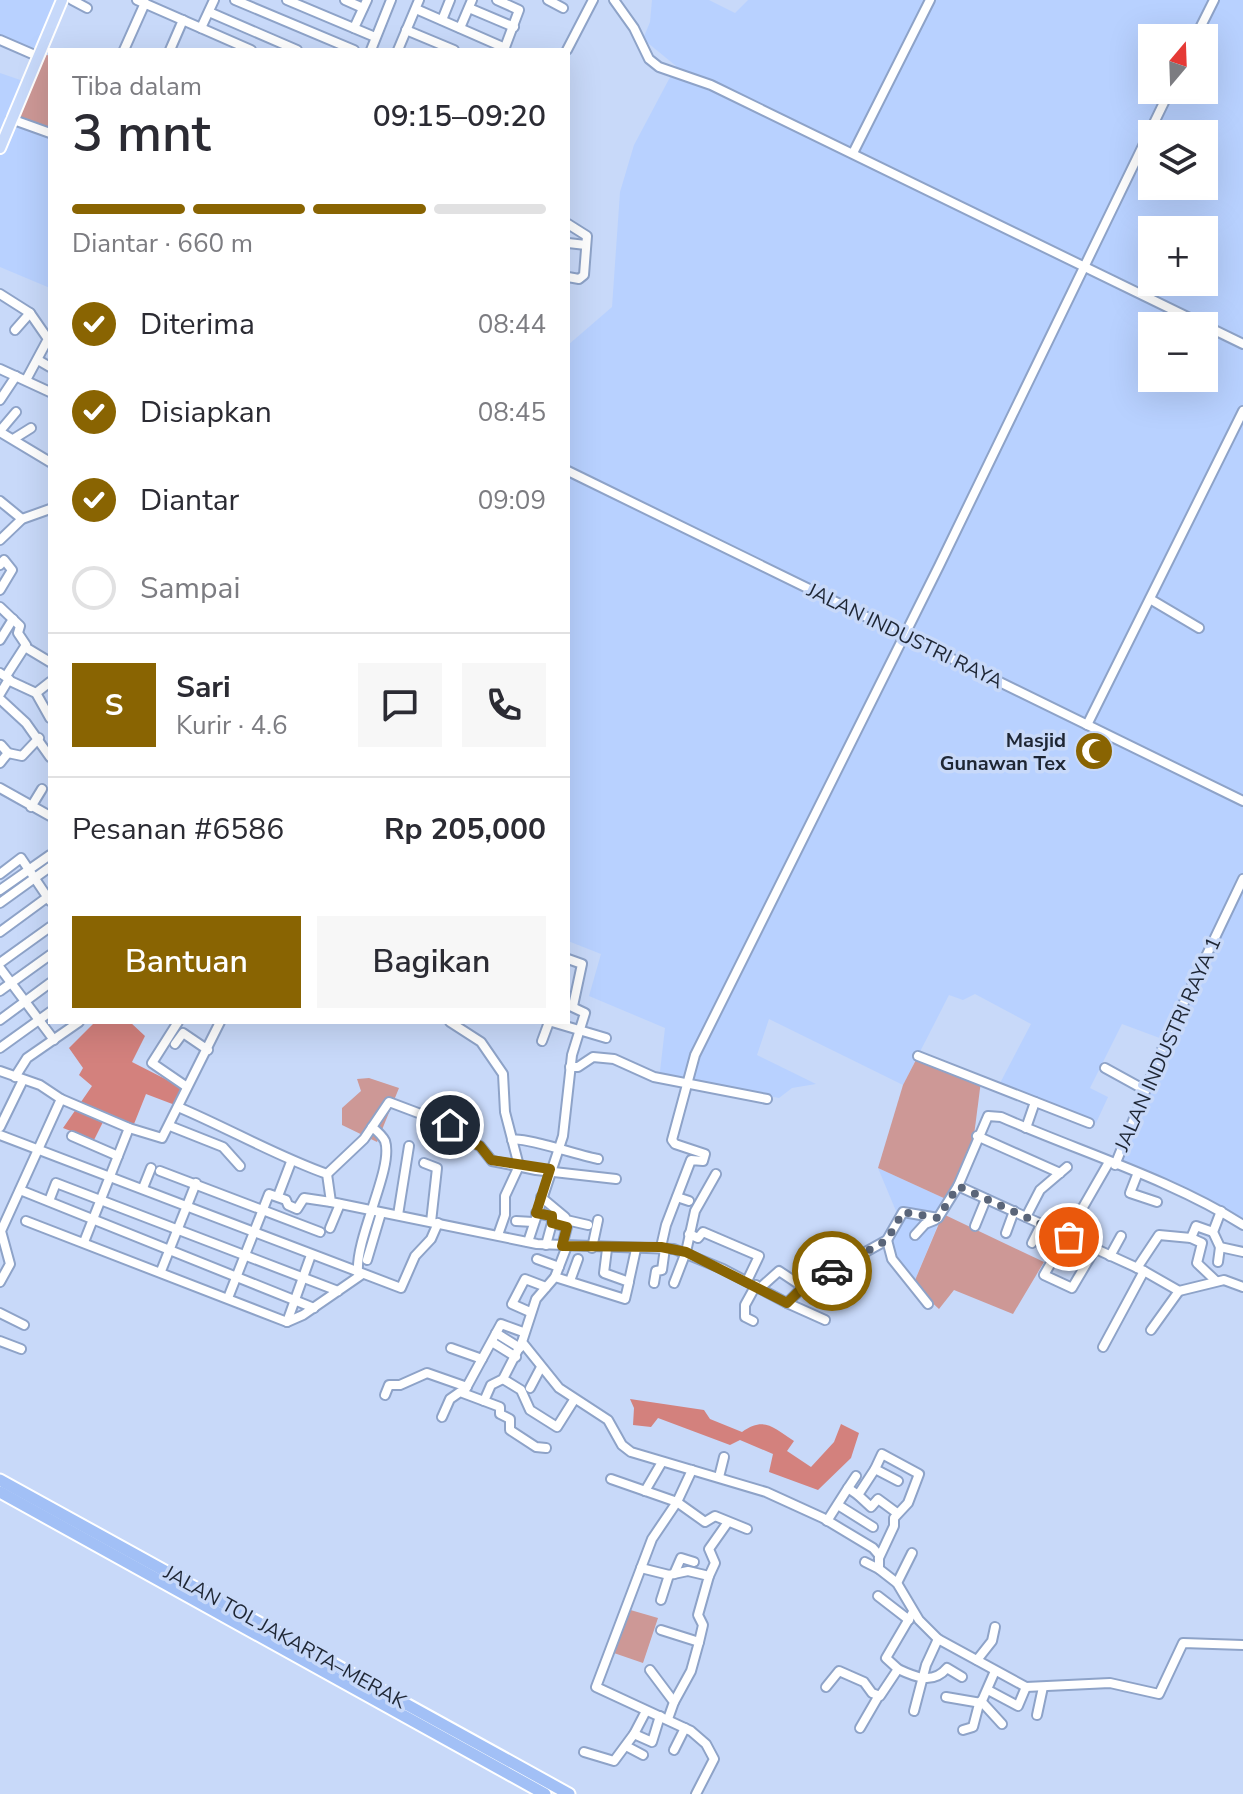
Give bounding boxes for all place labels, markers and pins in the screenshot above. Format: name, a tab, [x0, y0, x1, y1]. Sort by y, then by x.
place label: Masjid Gunawan Tex	[940, 727, 1067, 777]
mosque icon: Masjid Gunawan Tex	[1073, 730, 1115, 772]
pin	[416, 1091, 484, 1159]
pin	[1035, 1203, 1103, 1271]

